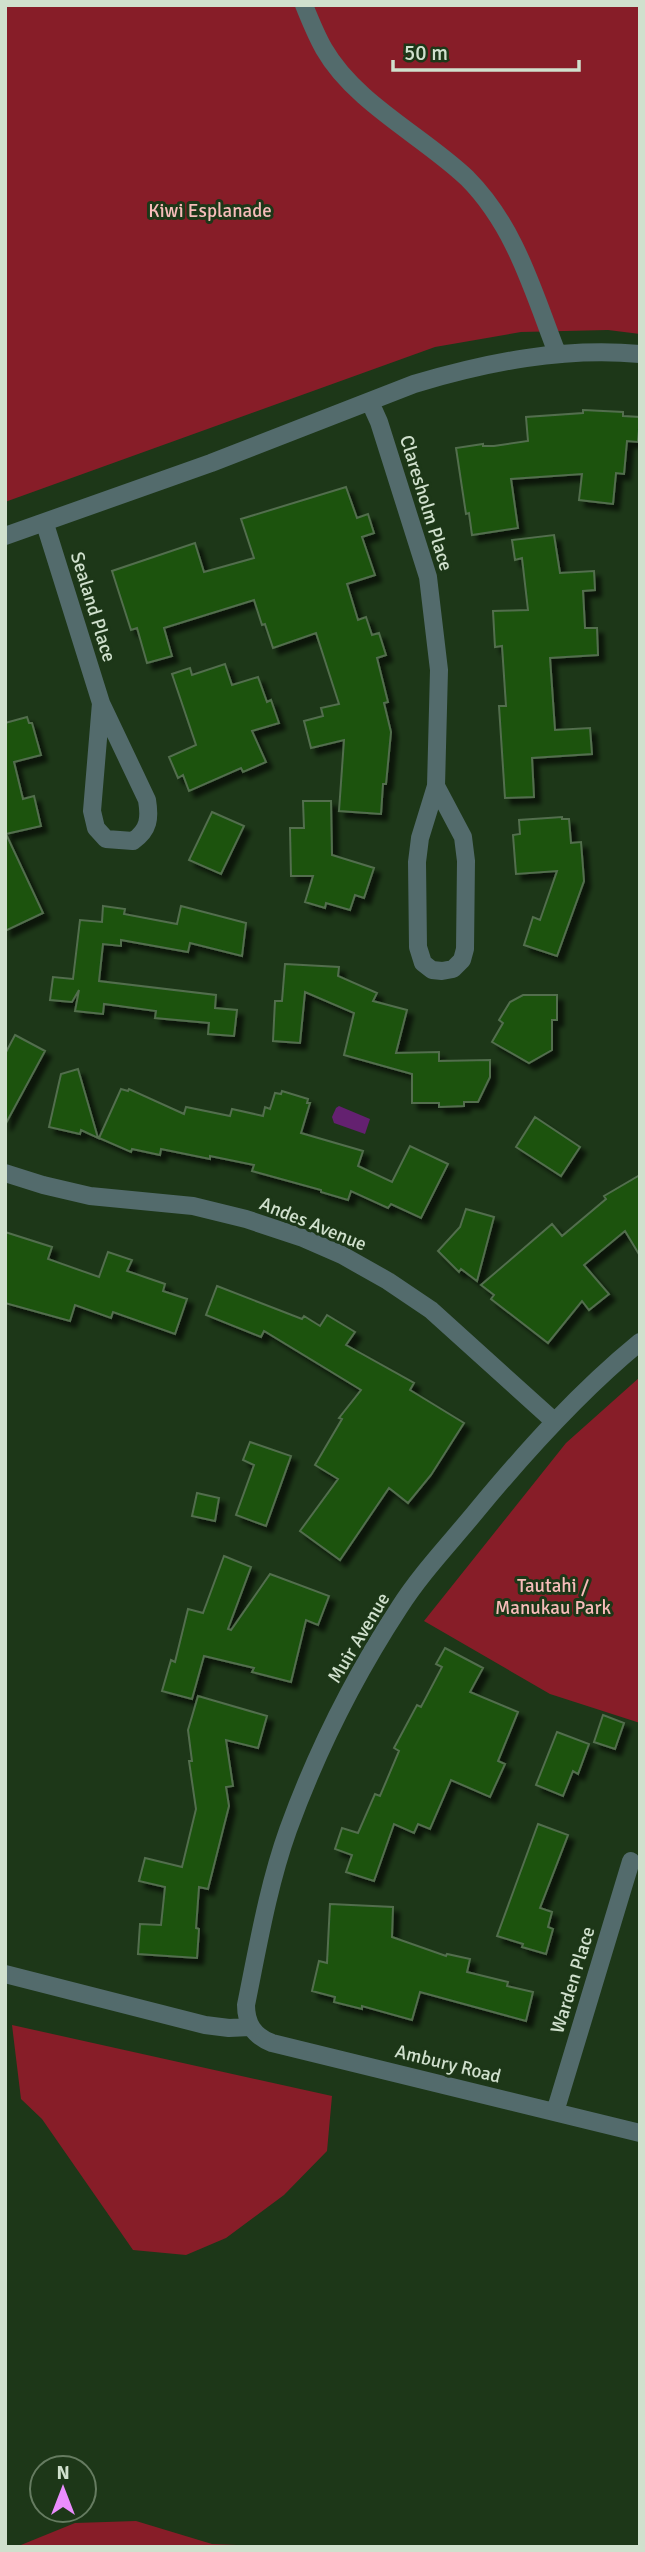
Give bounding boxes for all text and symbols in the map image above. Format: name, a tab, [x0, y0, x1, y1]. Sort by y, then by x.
scale bar	[393, 28, 578, 72]
text: 50 m	[404, 40, 448, 66]
park label: Kiwi Esplanade	[148, 199, 272, 223]
street label: Claresholm Place	[394, 432, 458, 574]
street label: Sealand Place	[65, 549, 121, 665]
street label: Andes Avenue	[256, 1192, 370, 1256]
park label: Tautahi / Manukau Park	[495, 1574, 611, 1620]
street label: Muir Avenue	[323, 1588, 395, 1688]
street label: Warden Place	[545, 1924, 601, 2036]
street label: Ambury Road	[393, 2039, 503, 2089]
north arrow	[28, 2454, 98, 2524]
text: N	[56, 2461, 70, 2485]

